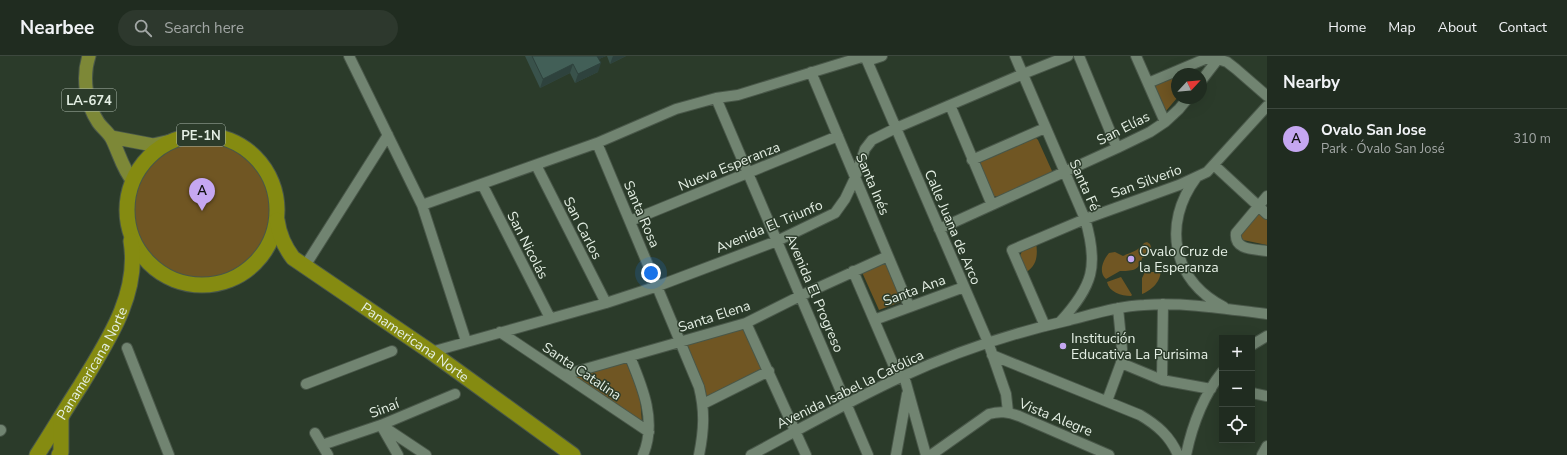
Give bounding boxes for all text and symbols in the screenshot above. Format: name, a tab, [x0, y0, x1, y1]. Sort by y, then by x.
search box	[118, 10, 398, 46]
text: Nearbee	[20, 15, 94, 41]
icon: search	[132, 17, 154, 39]
text: Search here	[164, 18, 244, 38]
text: Home	[1328, 18, 1366, 37]
text: Map	[1388, 18, 1416, 37]
text: About	[1438, 18, 1477, 37]
text: Contact	[1499, 18, 1547, 37]
north arrow	[1171, 68, 1207, 104]
text: Nearby	[1283, 71, 1340, 94]
road number: LA-674	[62, 89, 116, 111]
street label: San Elías	[1093, 107, 1153, 150]
text: Ovalo San Jose	[1321, 120, 1426, 140]
road number: PE-1N	[177, 124, 225, 146]
text: A	[1291, 130, 1301, 148]
text: 310 m	[1513, 130, 1551, 148]
street label: Nueva Esperanza	[675, 137, 783, 196]
text: Park · Óvalo San José	[1321, 140, 1445, 158]
street label: Santa Inés	[851, 150, 894, 218]
street label: Santa Fé	[1065, 156, 1104, 214]
street label: San Silverio	[1108, 160, 1184, 203]
street label: Calle Juana de Arco	[920, 167, 985, 288]
pin: A	[189, 178, 215, 211]
street label: Santa Rosa	[619, 178, 664, 251]
street label: San Carlos	[559, 194, 607, 263]
street label: Avenida El Triunfo	[713, 195, 826, 258]
street label: San Nicolás	[502, 208, 553, 283]
street label: Avenida El Progreso	[781, 231, 848, 356]
place label: Ovalo Cruz de la Esperanza	[1139, 242, 1228, 277]
marker: Ovalo Cruz de la Esperanza	[1126, 254, 1136, 264]
your location	[641, 263, 661, 283]
street label: Santa Ana	[880, 270, 948, 311]
street label: Santa Elena	[676, 296, 753, 337]
street label: Panamericana Norte	[357, 298, 473, 387]
street label: Panamericana Norte	[52, 304, 132, 424]
place label: Institución Educativa La Purisima	[1071, 329, 1208, 364]
map controls	[1219, 335, 1255, 443]
button: +	[1219, 335, 1255, 371]
street label: Santa Catalina	[538, 338, 625, 405]
marker: Institución Educativa La Purisima	[1058, 341, 1068, 351]
street label: Avenida Isabel la Católica	[773, 346, 927, 433]
button: −	[1219, 371, 1255, 407]
street label: Sinaí	[367, 394, 403, 423]
street label: Vista Alegre	[1015, 394, 1095, 441]
button: locate	[1219, 407, 1255, 443]

